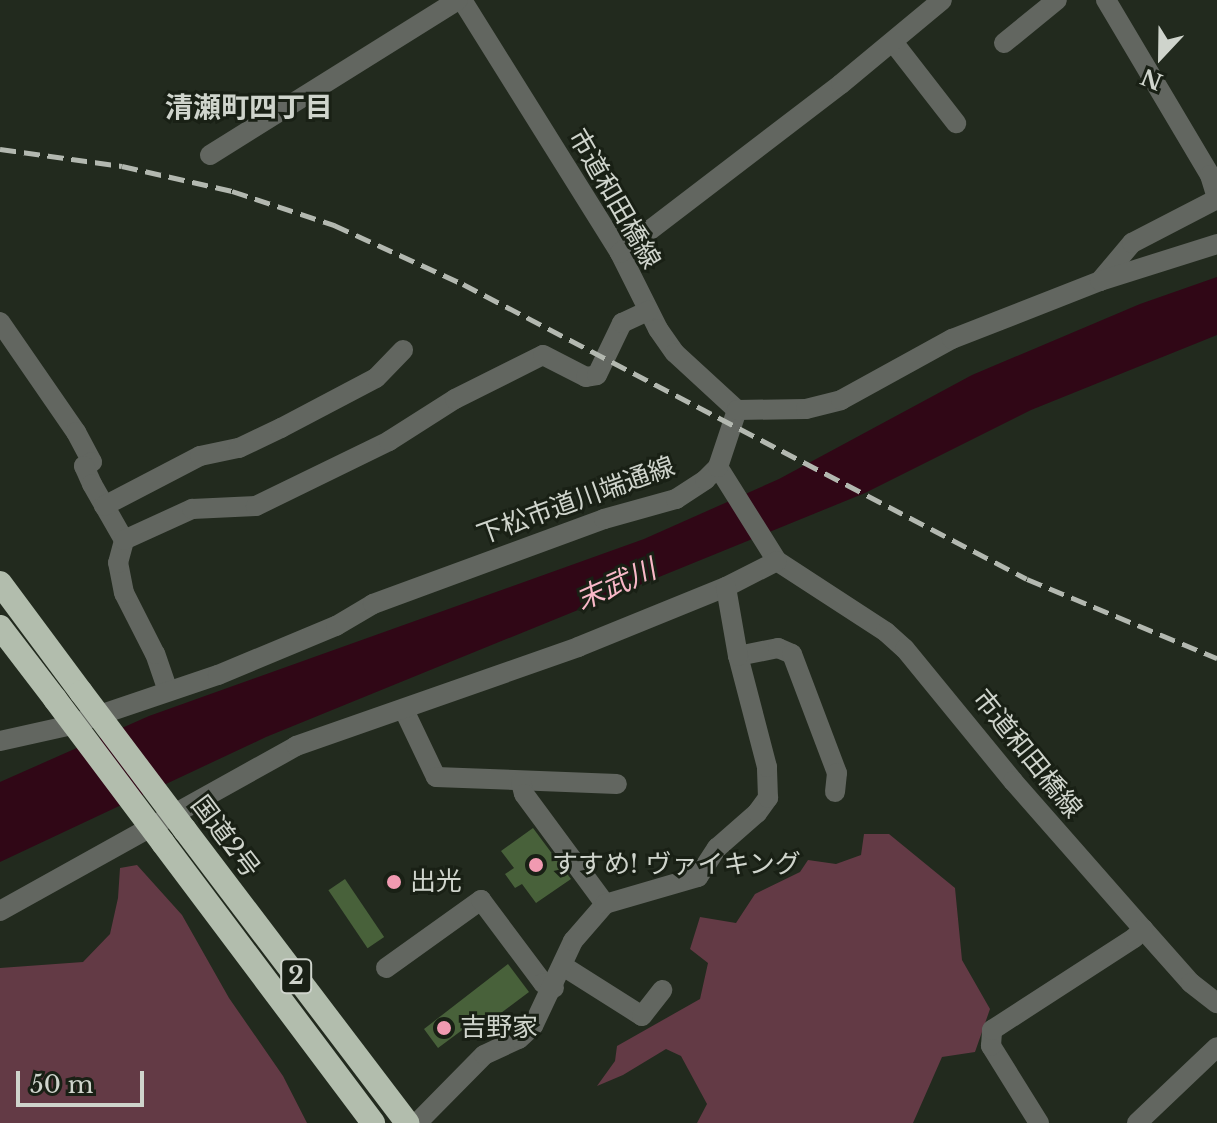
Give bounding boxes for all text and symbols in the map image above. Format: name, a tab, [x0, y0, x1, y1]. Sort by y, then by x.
north arrow	[1121, 16, 1201, 96]
text: N	[1137, 62, 1166, 95]
district label: 清瀬町四丁目	[165, 91, 333, 125]
street label: 市道和田橋線	[561, 124, 667, 274]
street label: 下松市道川端通線	[473, 451, 679, 551]
water label: 末武川	[571, 553, 661, 617]
street label: 市道和田橋線	[966, 684, 1088, 824]
street label: 国道2号	[184, 790, 266, 884]
place label: すすめ! ヴァイキング	[552, 849, 801, 881]
marker: すすめ! ヴァイキング	[527, 856, 545, 874]
place label: 出光	[410, 866, 462, 898]
marker: 出光	[385, 873, 403, 891]
road number: 2	[280, 956, 312, 996]
place label: 吉野家	[460, 1012, 538, 1044]
marker: 吉野家	[435, 1019, 453, 1037]
scale bar	[20, 1055, 148, 1105]
text: 50 m	[30, 1070, 93, 1099]

